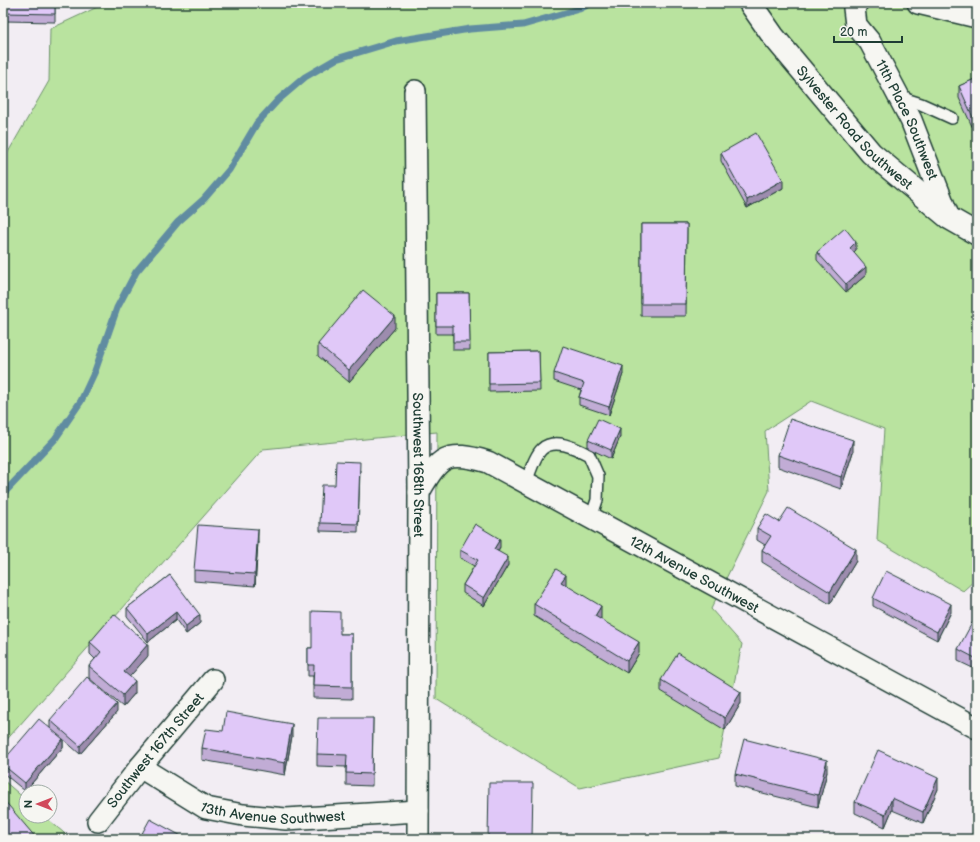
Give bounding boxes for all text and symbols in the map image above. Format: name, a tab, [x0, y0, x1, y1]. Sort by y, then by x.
scale bar	[834, 18, 902, 44]
text: 20 m	[840, 25, 867, 40]
street label: 11th Place Southwest	[872, 56, 942, 183]
street label: Sylvester Road Southwest	[793, 62, 917, 193]
street label: Southwest 168th Street	[410, 392, 428, 538]
street label: 12th Avenue Southwest	[626, 532, 763, 617]
street label: Southwest 167th Street	[103, 689, 208, 811]
north arrow	[18, 784, 58, 824]
street label: 13th Avenue Southwest	[197, 798, 346, 828]
text: N	[22, 800, 35, 808]

